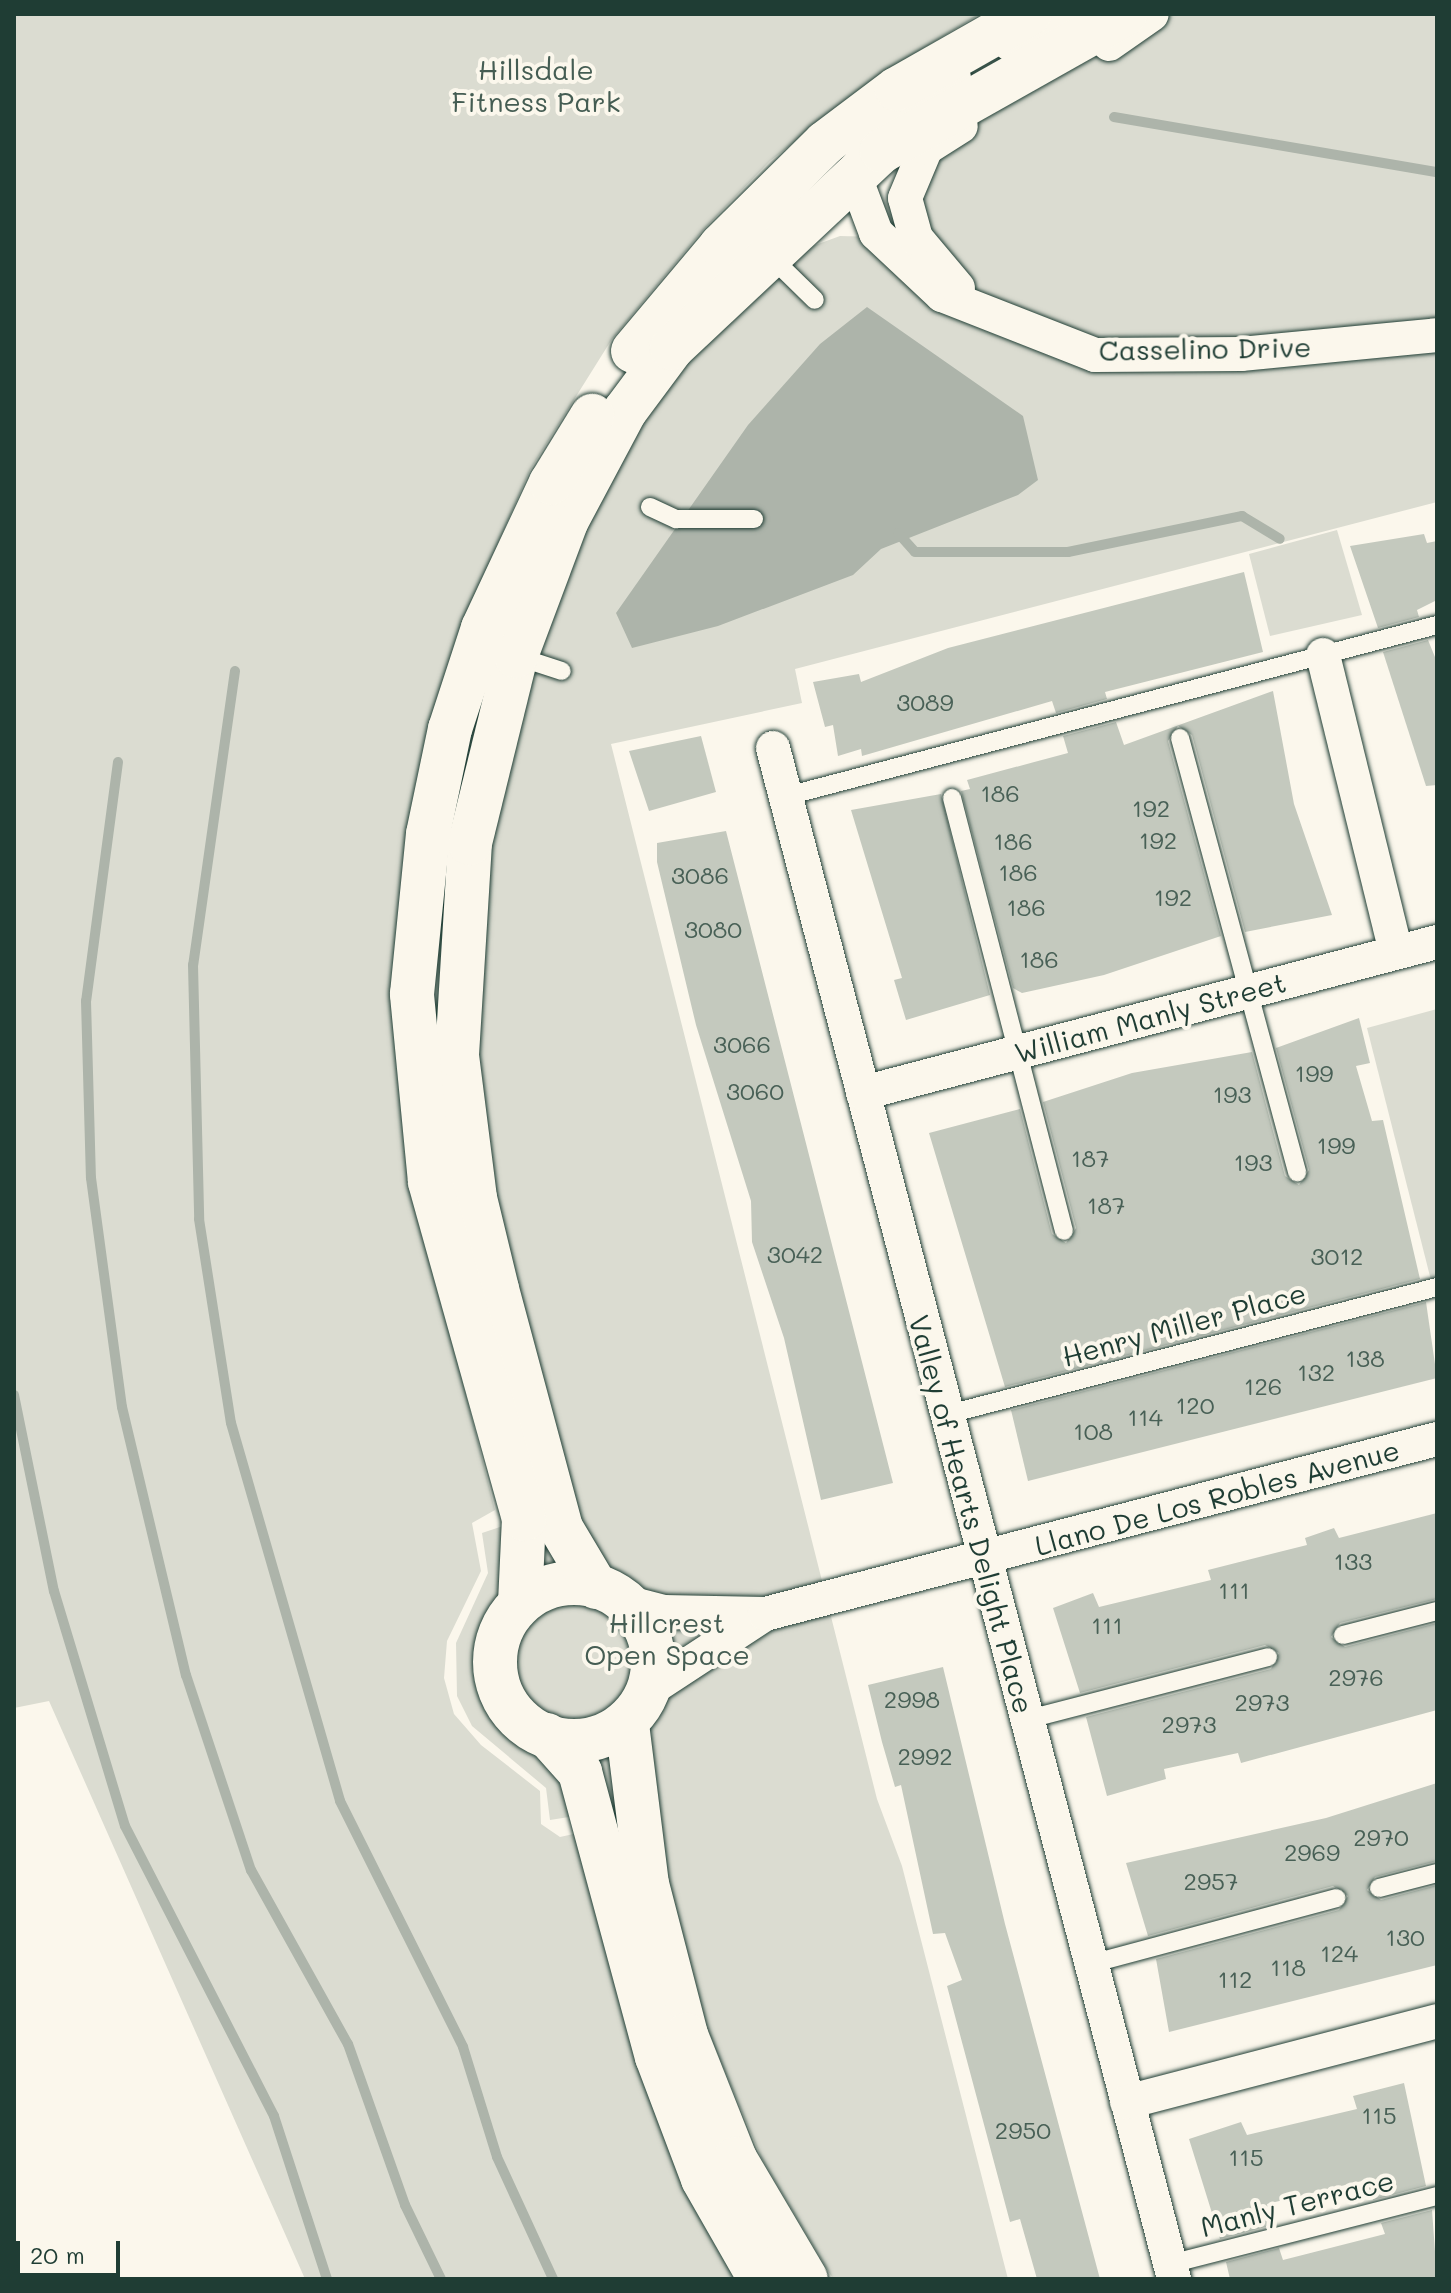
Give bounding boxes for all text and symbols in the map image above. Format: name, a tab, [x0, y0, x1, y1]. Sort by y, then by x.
park label: Hillsdale Fitness Park	[451, 52, 621, 118]
street label: Casselino Drive	[1098, 329, 1312, 367]
house number: 3089	[896, 688, 954, 716]
house number: 186	[980, 779, 1020, 807]
house number: 192	[1132, 794, 1170, 822]
house number: 192	[1139, 826, 1177, 854]
house number: 186	[993, 827, 1033, 855]
house number: 186	[998, 858, 1038, 886]
house number: 3086	[671, 861, 729, 889]
house number: 192	[1154, 883, 1192, 911]
house number: 186	[1006, 893, 1046, 921]
house number: 3080	[684, 915, 742, 943]
house number: 186	[1019, 945, 1059, 973]
street label: William Manly Street	[1011, 965, 1289, 1069]
house number: 3066	[713, 1030, 771, 1058]
house number: 199	[1294, 1059, 1334, 1087]
house number: 3060	[726, 1077, 784, 1105]
house number: 193	[1213, 1080, 1251, 1108]
house number: 199	[1316, 1131, 1356, 1159]
house number: 187	[1071, 1144, 1109, 1172]
house number: 193	[1234, 1148, 1272, 1176]
house number: 187	[1087, 1191, 1125, 1219]
house number: 3042	[767, 1240, 823, 1268]
house number: 3012	[1311, 1242, 1363, 1270]
street label: Henry Miller Place	[1058, 1275, 1310, 1373]
street label: Valley of Hearts Delight Place	[903, 1311, 1041, 1717]
house number: 138	[1345, 1344, 1385, 1372]
house number: 132	[1297, 1358, 1335, 1386]
house number: 126	[1244, 1372, 1282, 1400]
house number: 120	[1176, 1391, 1214, 1419]
house number: 114	[1127, 1403, 1163, 1431]
house number: 108	[1073, 1417, 1113, 1445]
street label: Llano De Los Robles Avenue	[1031, 1432, 1403, 1562]
house number: 133	[1334, 1547, 1372, 1575]
house number: 111	[1218, 1576, 1250, 1604]
park label: Hillcrest Open Space	[584, 1605, 750, 1671]
house number: 111	[1091, 1611, 1123, 1639]
house number: 2976	[1328, 1663, 1384, 1691]
house number: 2998	[884, 1685, 940, 1713]
house number: 2973	[1235, 1688, 1289, 1716]
house number: 2973	[1162, 1710, 1216, 1738]
house number: 2992	[897, 1742, 953, 1770]
house number: 2970	[1353, 1823, 1409, 1851]
house number: 2969	[1284, 1838, 1340, 1866]
house number: 2957	[1184, 1867, 1238, 1895]
house number: 130	[1385, 1923, 1425, 1951]
house number: 124	[1320, 1939, 1358, 1967]
house number: 118	[1270, 1953, 1306, 1981]
house number: 112	[1218, 1965, 1252, 1993]
house number: 115	[1361, 2101, 1397, 2129]
house number: 2950	[995, 2116, 1051, 2144]
house number: 115	[1228, 2143, 1264, 2171]
street label: Manly Terrace	[1197, 2163, 1397, 2243]
scale bar	[20, 2225, 124, 2275]
text: 20 m	[30, 2239, 85, 2270]

